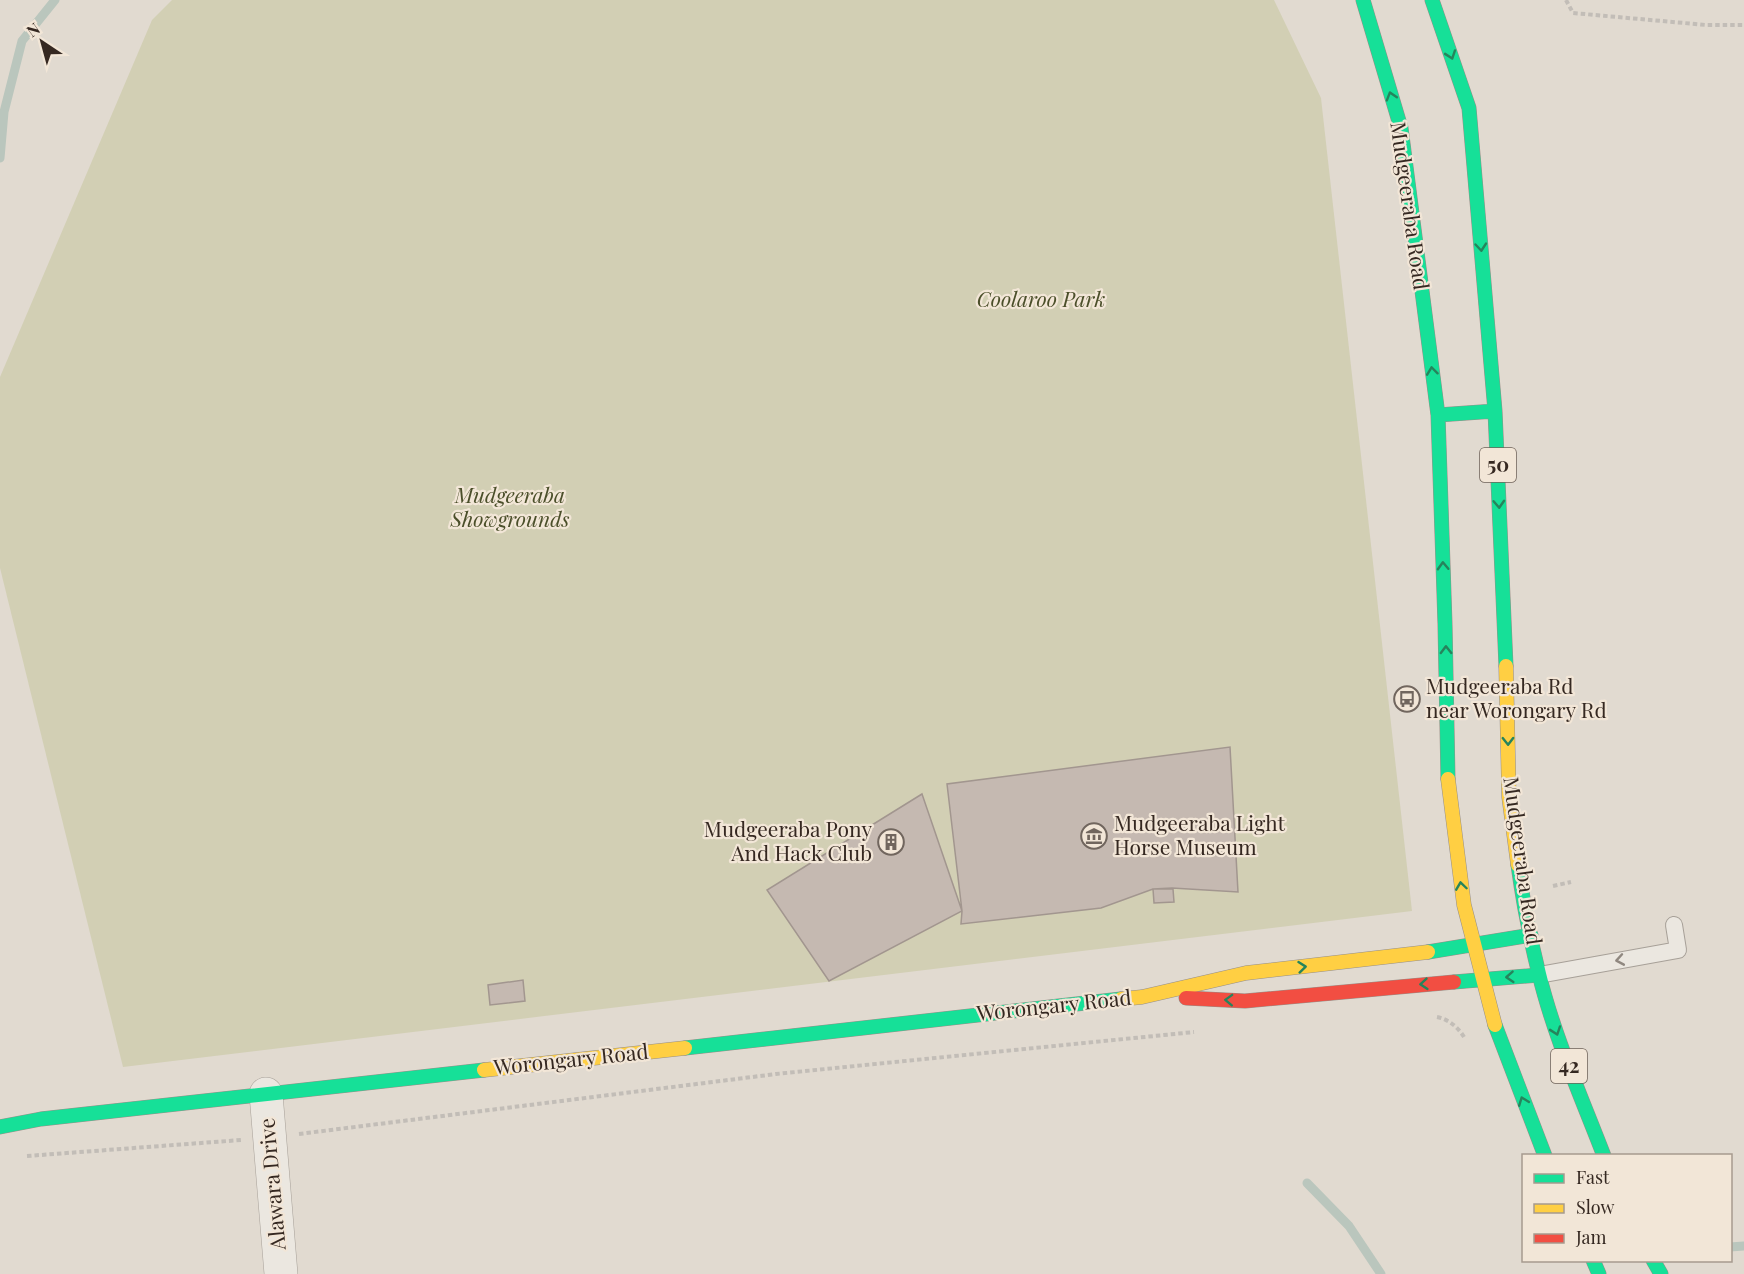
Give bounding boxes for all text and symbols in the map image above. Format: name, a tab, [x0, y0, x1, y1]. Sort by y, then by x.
north arrow	[12, 12, 72, 72]
text: N	[22, 17, 44, 41]
one-way arrow	[1443, 49, 1456, 60]
one-way arrow	[1386, 91, 1398, 102]
street label: Mudgeeraba Road	[1385, 120, 1437, 292]
one-way arrow	[1474, 242, 1487, 251]
park label: Coolaroo Park	[977, 284, 1105, 312]
one-way arrow	[1427, 367, 1439, 376]
road number: 50	[1480, 448, 1516, 482]
park label: Mudgeeraba Showgrounds	[449, 480, 570, 532]
one-way arrow	[1493, 500, 1506, 509]
one-way arrow	[1437, 561, 1449, 570]
one-way arrow	[1439, 646, 1452, 655]
place label: Mudgeeraba Rd near Worongary Rd	[1426, 671, 1607, 723]
bus stop icon: Mudgeeraba Rd near Worongary Rd	[1392, 684, 1422, 714]
one-way arrow	[1501, 736, 1514, 745]
street label: Mudgeeraba Road	[1498, 775, 1550, 947]
place label: Mudgeeraba Light Horse Museum	[1114, 808, 1286, 860]
place label: Mudgeeraba Pony And Hack Club	[704, 814, 872, 866]
museum icon: Mudgeeraba Light Horse Museum	[1079, 821, 1109, 851]
building icon: Mudgeeraba Pony And Hack Club	[876, 827, 906, 857]
one-way arrow	[1456, 882, 1468, 891]
one-way arrow	[1616, 953, 1626, 966]
one-way arrow	[1298, 961, 1307, 973]
one-way arrow	[1506, 970, 1515, 983]
one-way arrow	[1419, 977, 1428, 990]
street label: Worongary Road	[974, 982, 1133, 1026]
one-way arrow	[1225, 994, 1234, 1007]
one-way arrow	[1549, 1025, 1562, 1036]
street label: Worongary Road	[491, 1036, 650, 1080]
road number: 42	[1551, 1049, 1587, 1083]
one-way arrow	[1518, 1096, 1531, 1107]
street label: Alawara Drive	[251, 1117, 291, 1252]
legend	[1522, 1154, 1732, 1262]
text: Fast	[1576, 1165, 1610, 1189]
text: Slow	[1576, 1195, 1614, 1219]
text: Jam	[1575, 1225, 1606, 1249]

